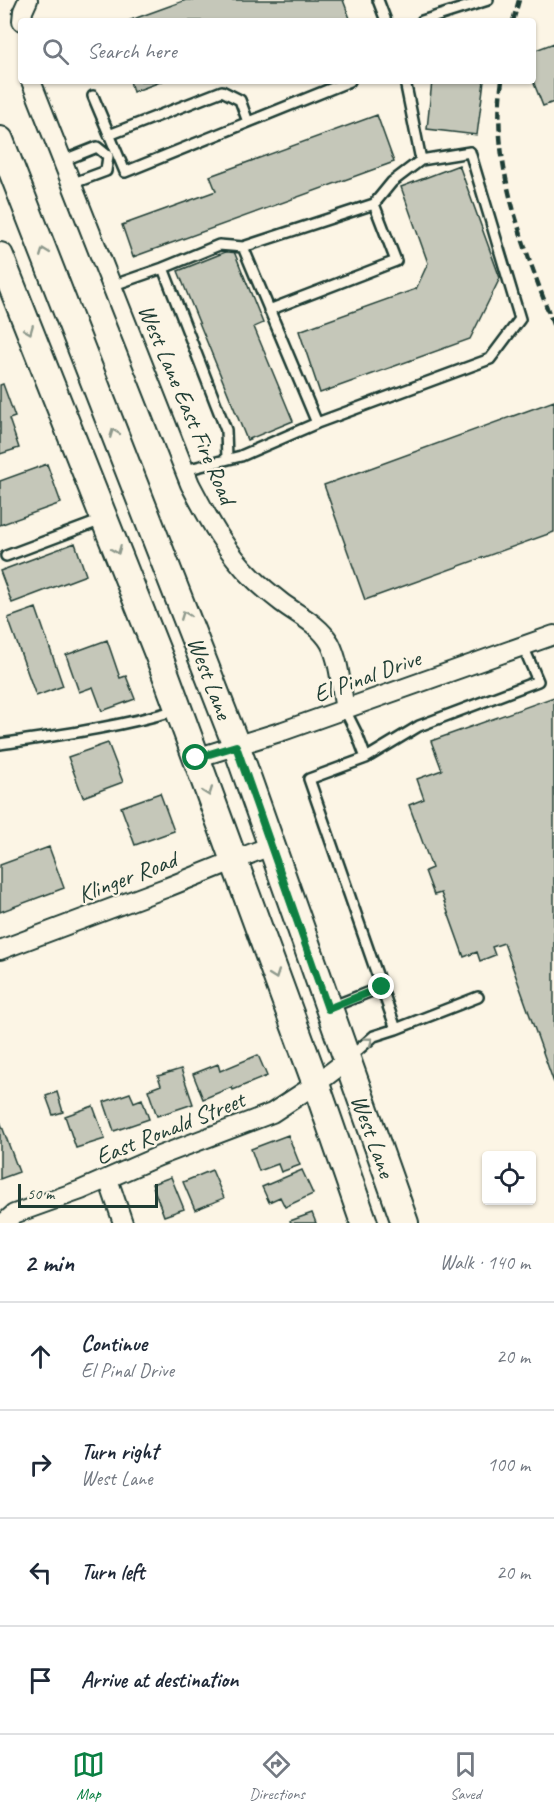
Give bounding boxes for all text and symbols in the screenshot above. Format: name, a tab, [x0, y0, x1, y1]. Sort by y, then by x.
search box	[18, 18, 536, 84]
icon: search	[39, 35, 72, 68]
text: Search here	[87, 37, 177, 65]
one-way arrow	[38, 247, 51, 257]
street label: West Lane East Fire Road	[131, 300, 244, 512]
one-way arrow	[22, 324, 35, 335]
one-way arrow	[109, 428, 122, 439]
one-way arrow	[110, 544, 122, 555]
one-way arrow	[180, 610, 192, 621]
street label: West Lane	[181, 633, 240, 725]
street label: El Pinal Drive	[309, 642, 427, 709]
route start	[182, 744, 208, 770]
one-way arrow	[200, 786, 213, 797]
street label: Klinger Road	[73, 843, 184, 910]
one-way arrow	[268, 969, 280, 980]
route end	[368, 973, 394, 999]
one-way arrow	[362, 1038, 373, 1049]
street label: East Ronald Street	[91, 1084, 251, 1171]
street label: West Lane	[344, 1091, 403, 1183]
map controls	[482, 1151, 536, 1205]
button: locate	[482, 1151, 536, 1205]
scale bar	[18, 1181, 158, 1208]
text: 50 m	[27, 1184, 54, 1204]
text: 2 min	[24, 1246, 74, 1279]
text: Walk · 140 m	[440, 1250, 530, 1275]
text: Continue	[81, 1330, 147, 1358]
icon: ahead	[24, 1340, 57, 1373]
text: 20 m	[496, 1344, 530, 1369]
text: El Pinal Drive	[81, 1358, 174, 1383]
text: Turn right	[81, 1438, 158, 1466]
icon: right	[24, 1448, 57, 1481]
text: 100 m	[487, 1452, 530, 1477]
text: West Lane	[81, 1466, 152, 1491]
icon: left	[24, 1556, 57, 1589]
text: Turn left	[81, 1558, 145, 1586]
text: 20 m	[496, 1560, 530, 1585]
icon: arrive	[24, 1664, 57, 1697]
text: Arrive at destination	[81, 1666, 238, 1694]
tab: Map	[72, 1748, 105, 1804]
tab: Directions	[249, 1748, 305, 1804]
tab: Saved	[449, 1748, 482, 1804]

